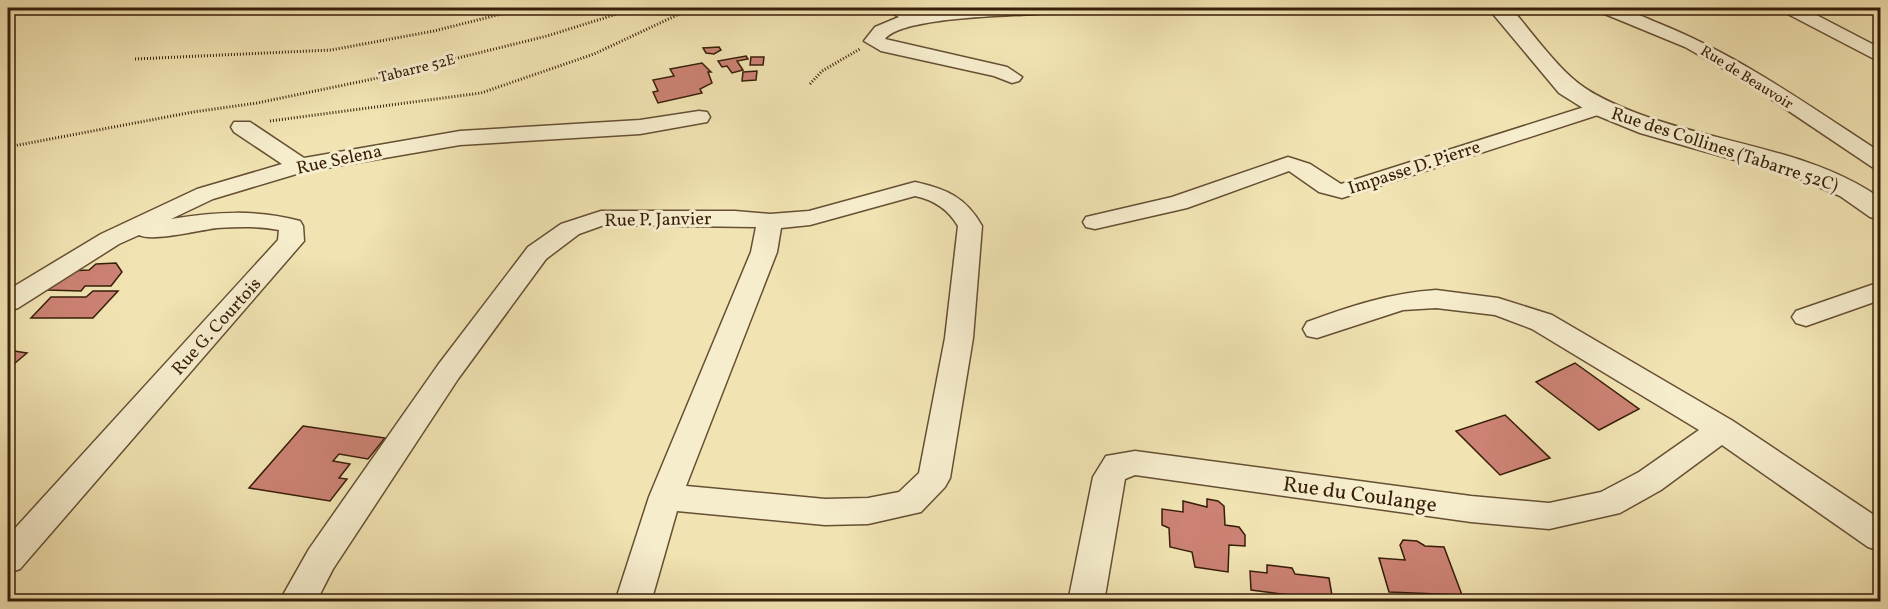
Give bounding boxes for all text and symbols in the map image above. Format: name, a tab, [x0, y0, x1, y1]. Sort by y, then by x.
street label: Rue de Beauvoir	[1696, 41, 1797, 115]
street label: Tabarre 52E	[377, 50, 458, 89]
street label: Rue des Collines (Tabarre 52C)	[1608, 102, 1841, 199]
street label: Impasse D. Pierre	[1345, 135, 1484, 202]
street label: Rue Selena	[294, 139, 384, 182]
street label: Rue P. Janvier	[604, 207, 712, 234]
street label: Rue G. Courtois	[167, 273, 268, 381]
street label: Rue du Coulange	[1281, 470, 1439, 521]

